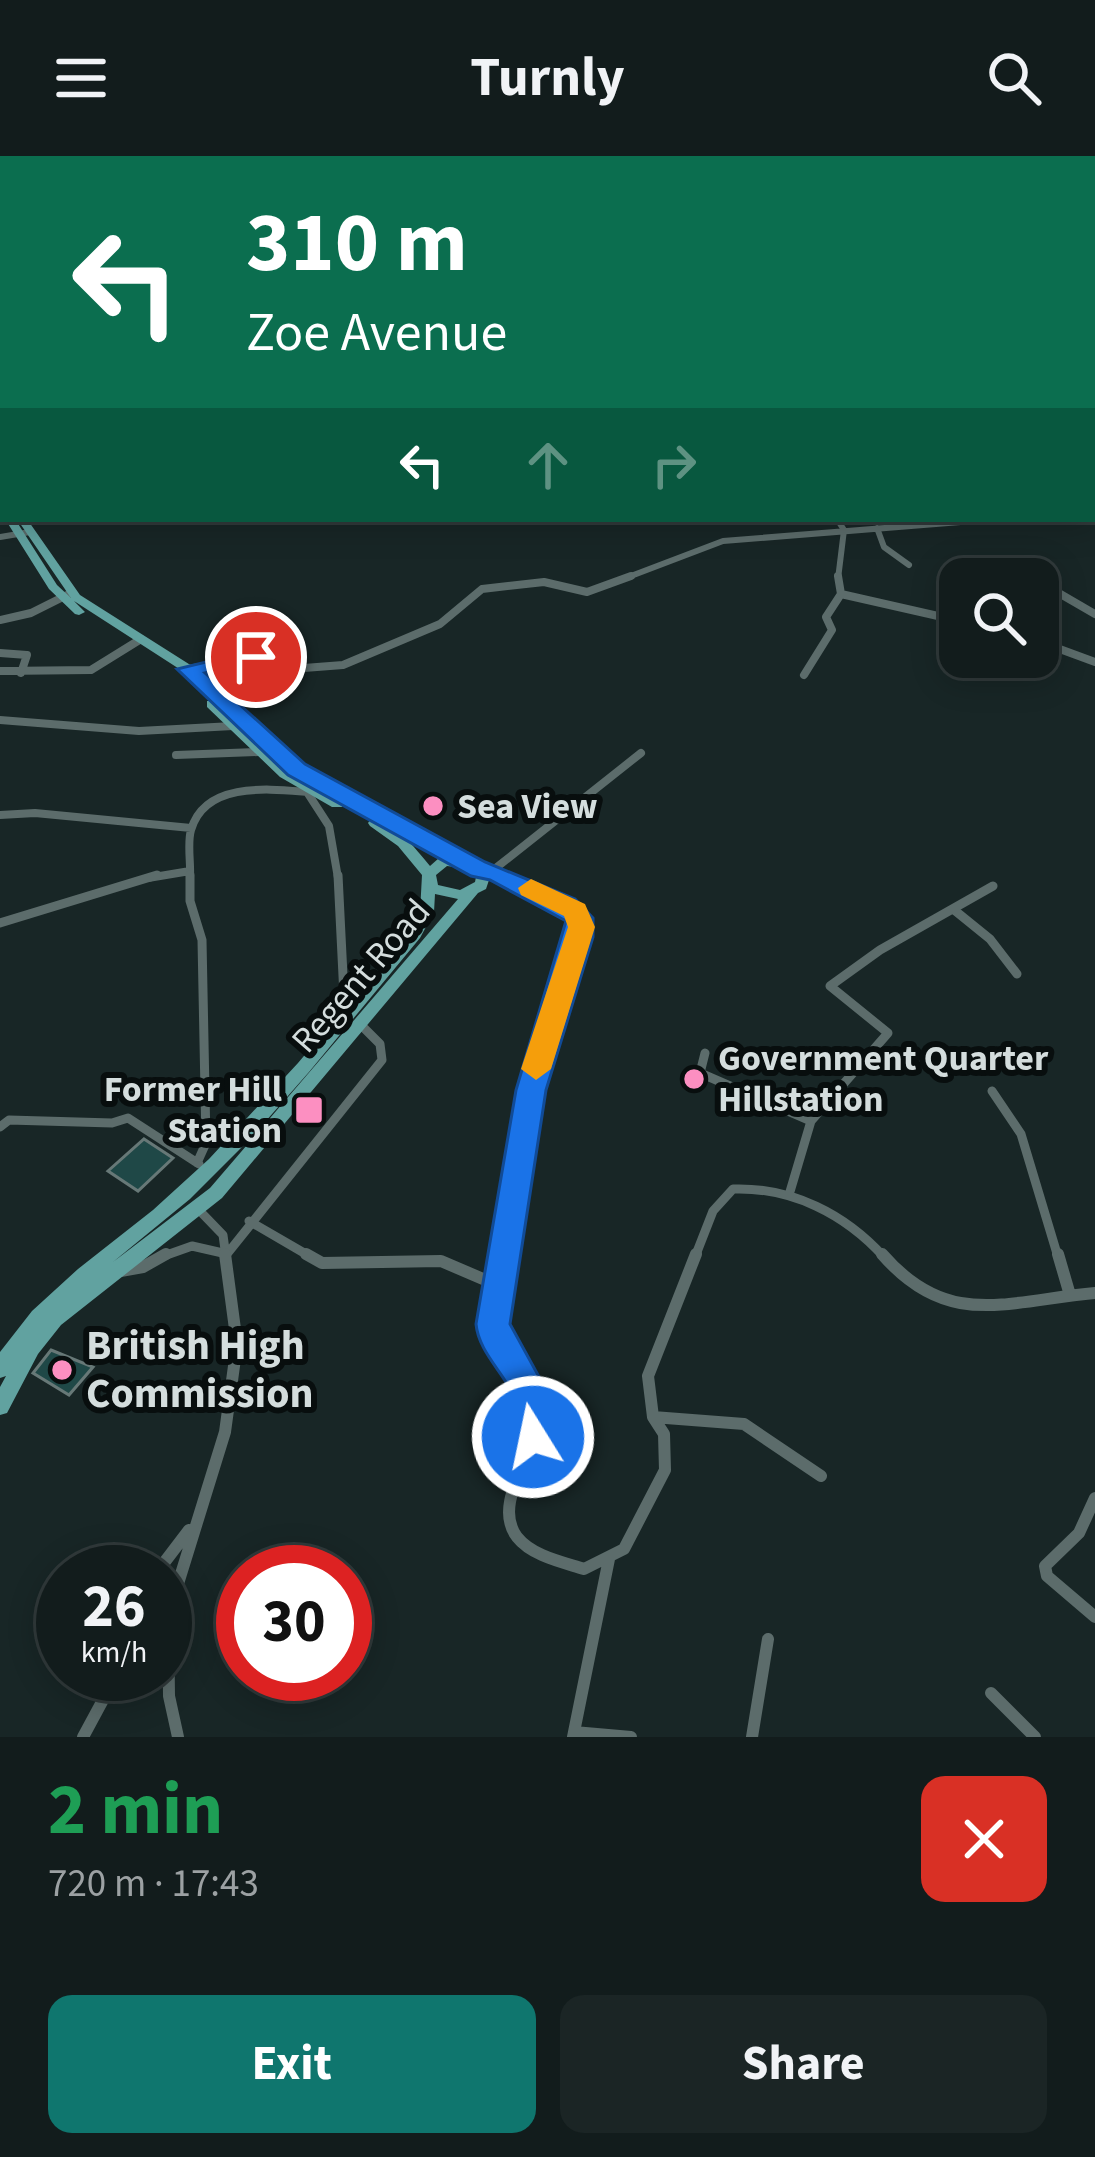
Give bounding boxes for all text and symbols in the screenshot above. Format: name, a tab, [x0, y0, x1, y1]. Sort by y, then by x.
text: Turnly	[470, 40, 625, 117]
icon: menu	[48, 45, 114, 111]
icon: search	[981, 45, 1047, 111]
text: 310 m	[246, 184, 468, 304]
icon: left	[48, 204, 204, 360]
text: Zoe Avenue	[246, 295, 507, 372]
icon: left	[389, 432, 455, 498]
icon: ahead	[515, 432, 581, 498]
icon: right	[641, 432, 707, 498]
map controls	[939, 558, 1059, 678]
button: search	[939, 558, 1059, 678]
pin	[205, 606, 307, 708]
icon: arrive	[223, 624, 289, 690]
place label: Sea View	[457, 781, 598, 832]
marker: Sea View	[420, 793, 446, 819]
street label: Regent Road	[280, 888, 442, 1064]
place label: Government Quarter Hillstation	[718, 1033, 1049, 1125]
place label: Former Hill Station	[104, 1064, 282, 1156]
marker: Government Quarter Hillstation	[681, 1066, 707, 1092]
marker: Former Hill Station	[293, 1094, 325, 1126]
place label: British High Commission	[86, 1316, 313, 1424]
marker: British High Commission	[49, 1357, 75, 1383]
position arrow	[470, 1374, 596, 1500]
speed limit sign: 30	[216, 1545, 372, 1701]
text: 26	[82, 1565, 146, 1650]
text: km/h	[81, 1631, 147, 1674]
text: 2 min	[48, 1759, 223, 1862]
button: close	[921, 1776, 1047, 1902]
text: 720 m · 17:43	[48, 1856, 259, 1912]
button: Exit	[48, 1995, 536, 2133]
button: Share	[560, 1995, 1047, 2133]

